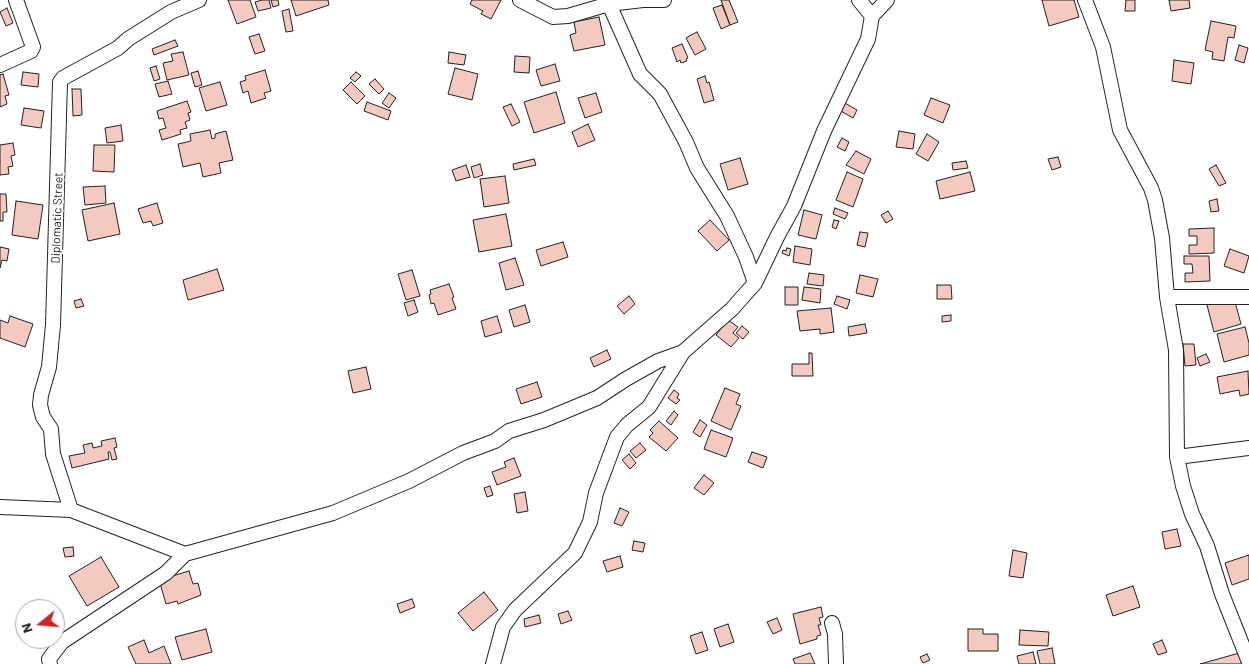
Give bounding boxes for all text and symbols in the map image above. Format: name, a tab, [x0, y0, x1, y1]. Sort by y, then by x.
street label: Diplomatic Street	[48, 172, 66, 264]
north arrow	[15, 599, 65, 649]
text: N	[17, 621, 36, 635]

